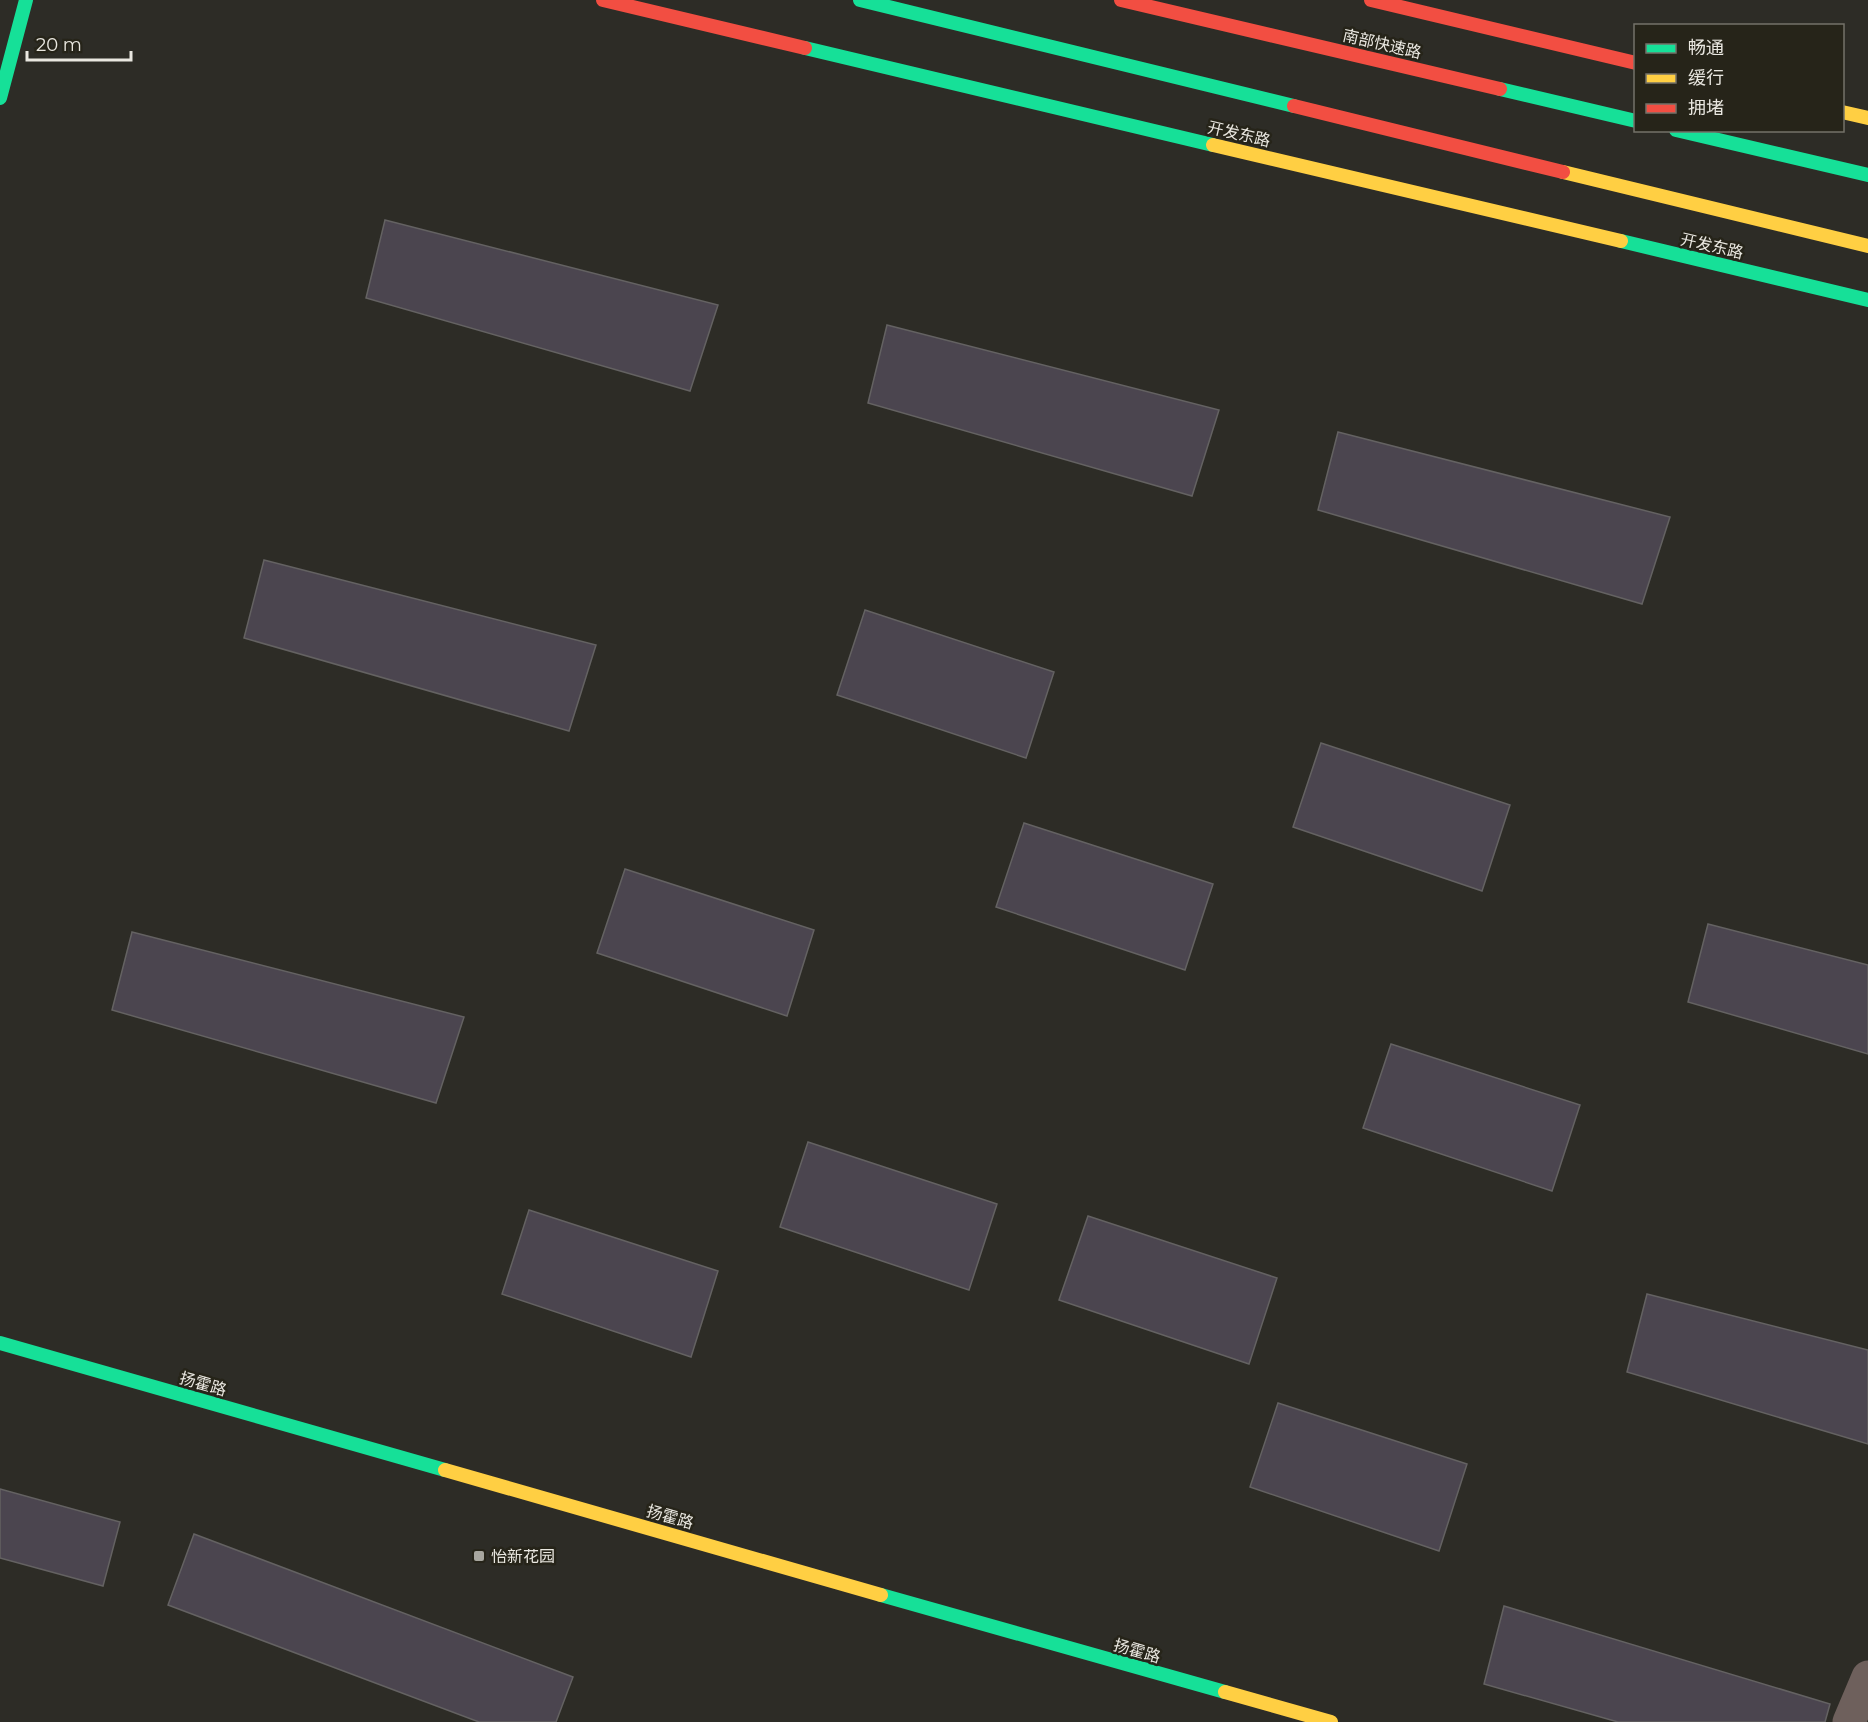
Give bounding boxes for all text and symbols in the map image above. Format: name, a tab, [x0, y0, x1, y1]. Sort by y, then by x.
scale bar	[27, 24, 130, 62]
legend	[1634, 24, 1844, 132]
street label: 南部快速路	[1341, 26, 1423, 62]
text: 20 m	[36, 34, 82, 56]
text: 畅通	[1688, 37, 1724, 59]
text: 缓行	[1688, 67, 1724, 89]
text: 拥堵	[1688, 97, 1724, 119]
street label: 开发东路	[1206, 118, 1272, 150]
street label: 开发东路	[1679, 230, 1745, 262]
street label: 扬霍路	[177, 1368, 229, 1400]
street label: 扬霍路	[644, 1501, 696, 1533]
place label: 怡新花园	[491, 1547, 555, 1566]
marker: 怡新花园	[472, 1549, 486, 1563]
street label: 扬霍路	[1111, 1635, 1163, 1667]

